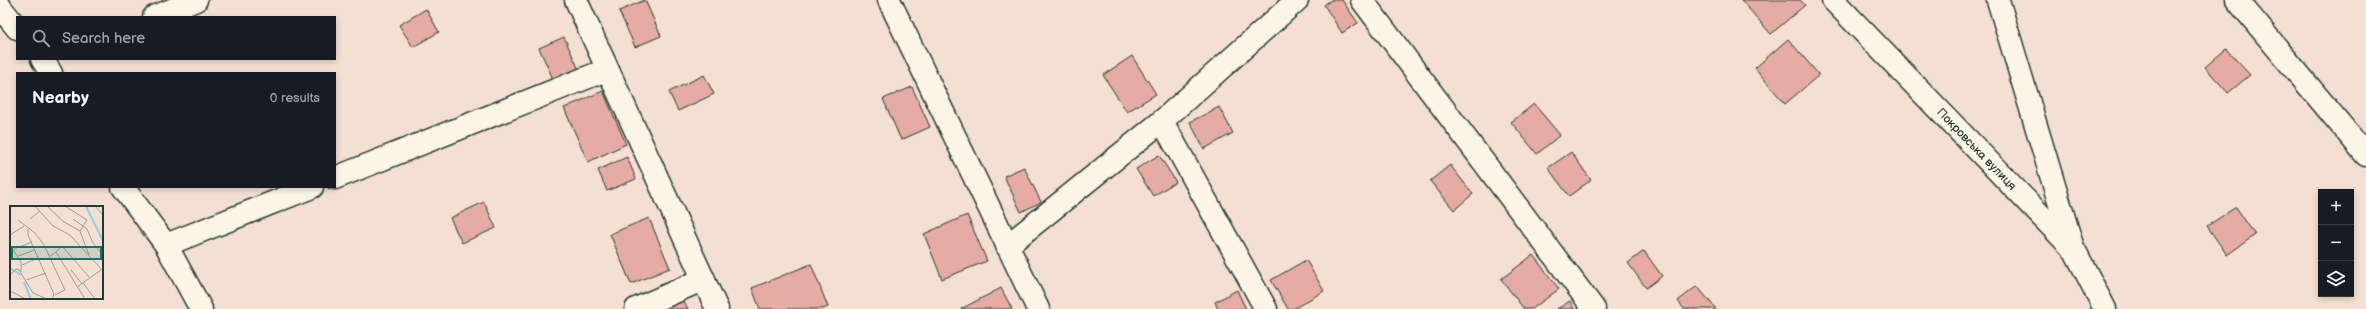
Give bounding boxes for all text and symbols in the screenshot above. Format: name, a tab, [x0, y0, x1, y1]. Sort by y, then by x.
search box	[16, 16, 336, 60]
icon: search	[30, 27, 52, 49]
text: Search here	[62, 29, 145, 48]
text: Nearby	[32, 88, 89, 108]
text: 0 results	[270, 90, 320, 106]
street label: Покровська вулиця	[1933, 105, 2020, 194]
map controls	[2318, 189, 2354, 297]
button: +	[2318, 189, 2354, 225]
inset map	[10, 206, 103, 299]
button: −	[2318, 225, 2354, 261]
button: layers	[2318, 261, 2354, 297]

